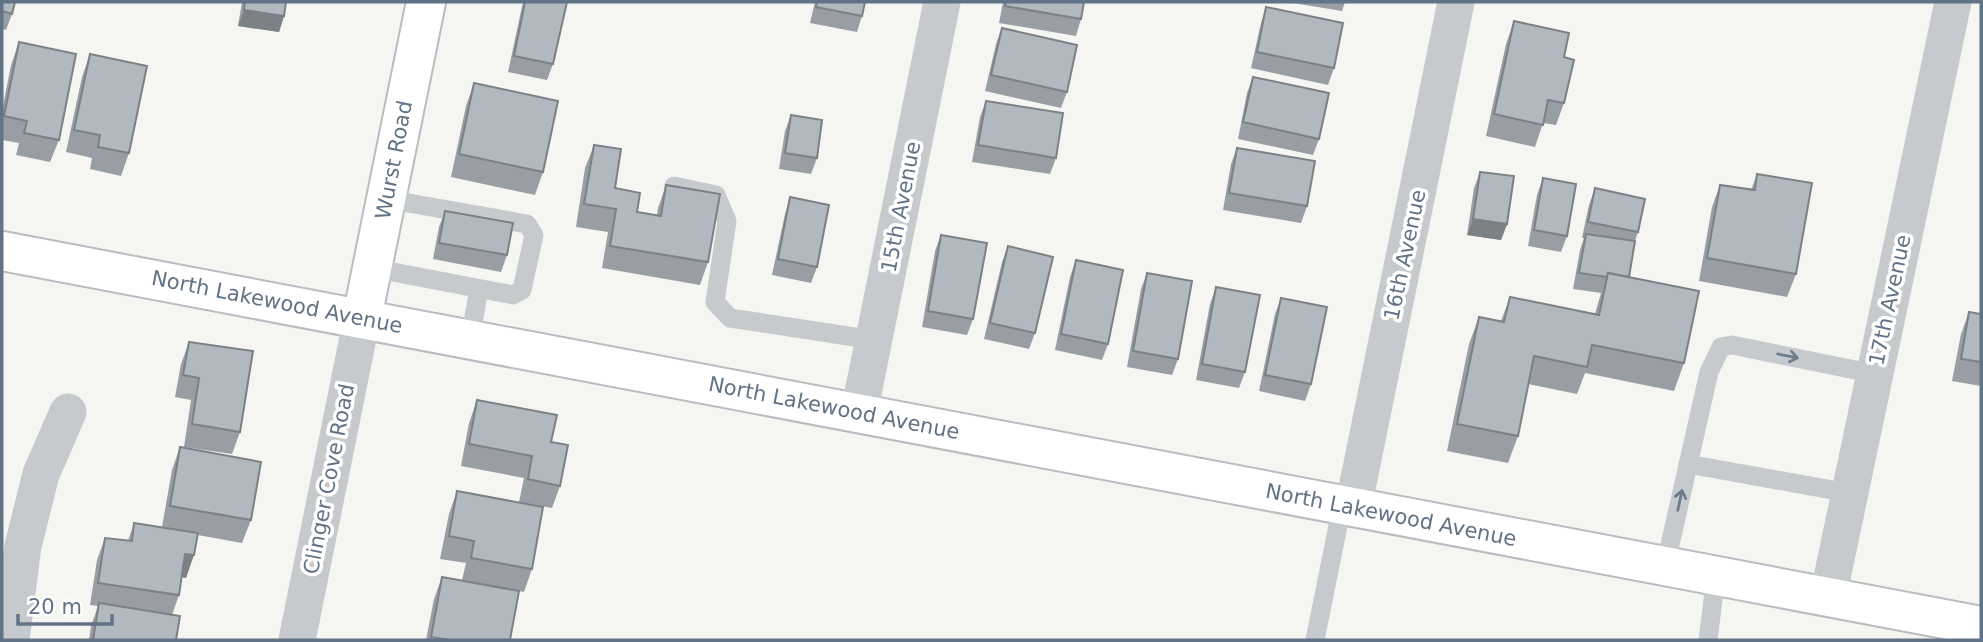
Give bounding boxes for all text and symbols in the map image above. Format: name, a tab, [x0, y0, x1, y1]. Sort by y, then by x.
street label: Wurst Road	[371, 99, 417, 221]
street label: 15th Avenue	[877, 139, 925, 275]
street label: 16th Avenue	[1379, 187, 1431, 323]
street label: 17th Avenue	[1864, 232, 1916, 368]
street label: North Lakewood Avenue	[149, 266, 405, 338]
one-way arrow	[1776, 350, 1799, 364]
street label: North Lakewood Avenue	[706, 372, 962, 444]
street label: Clinger Cove Road	[299, 382, 359, 576]
street label: North Lakewood Avenue	[1263, 479, 1519, 551]
one-way arrow	[1674, 489, 1687, 512]
scale bar	[18, 582, 112, 626]
text: 20 m	[28, 595, 82, 619]

